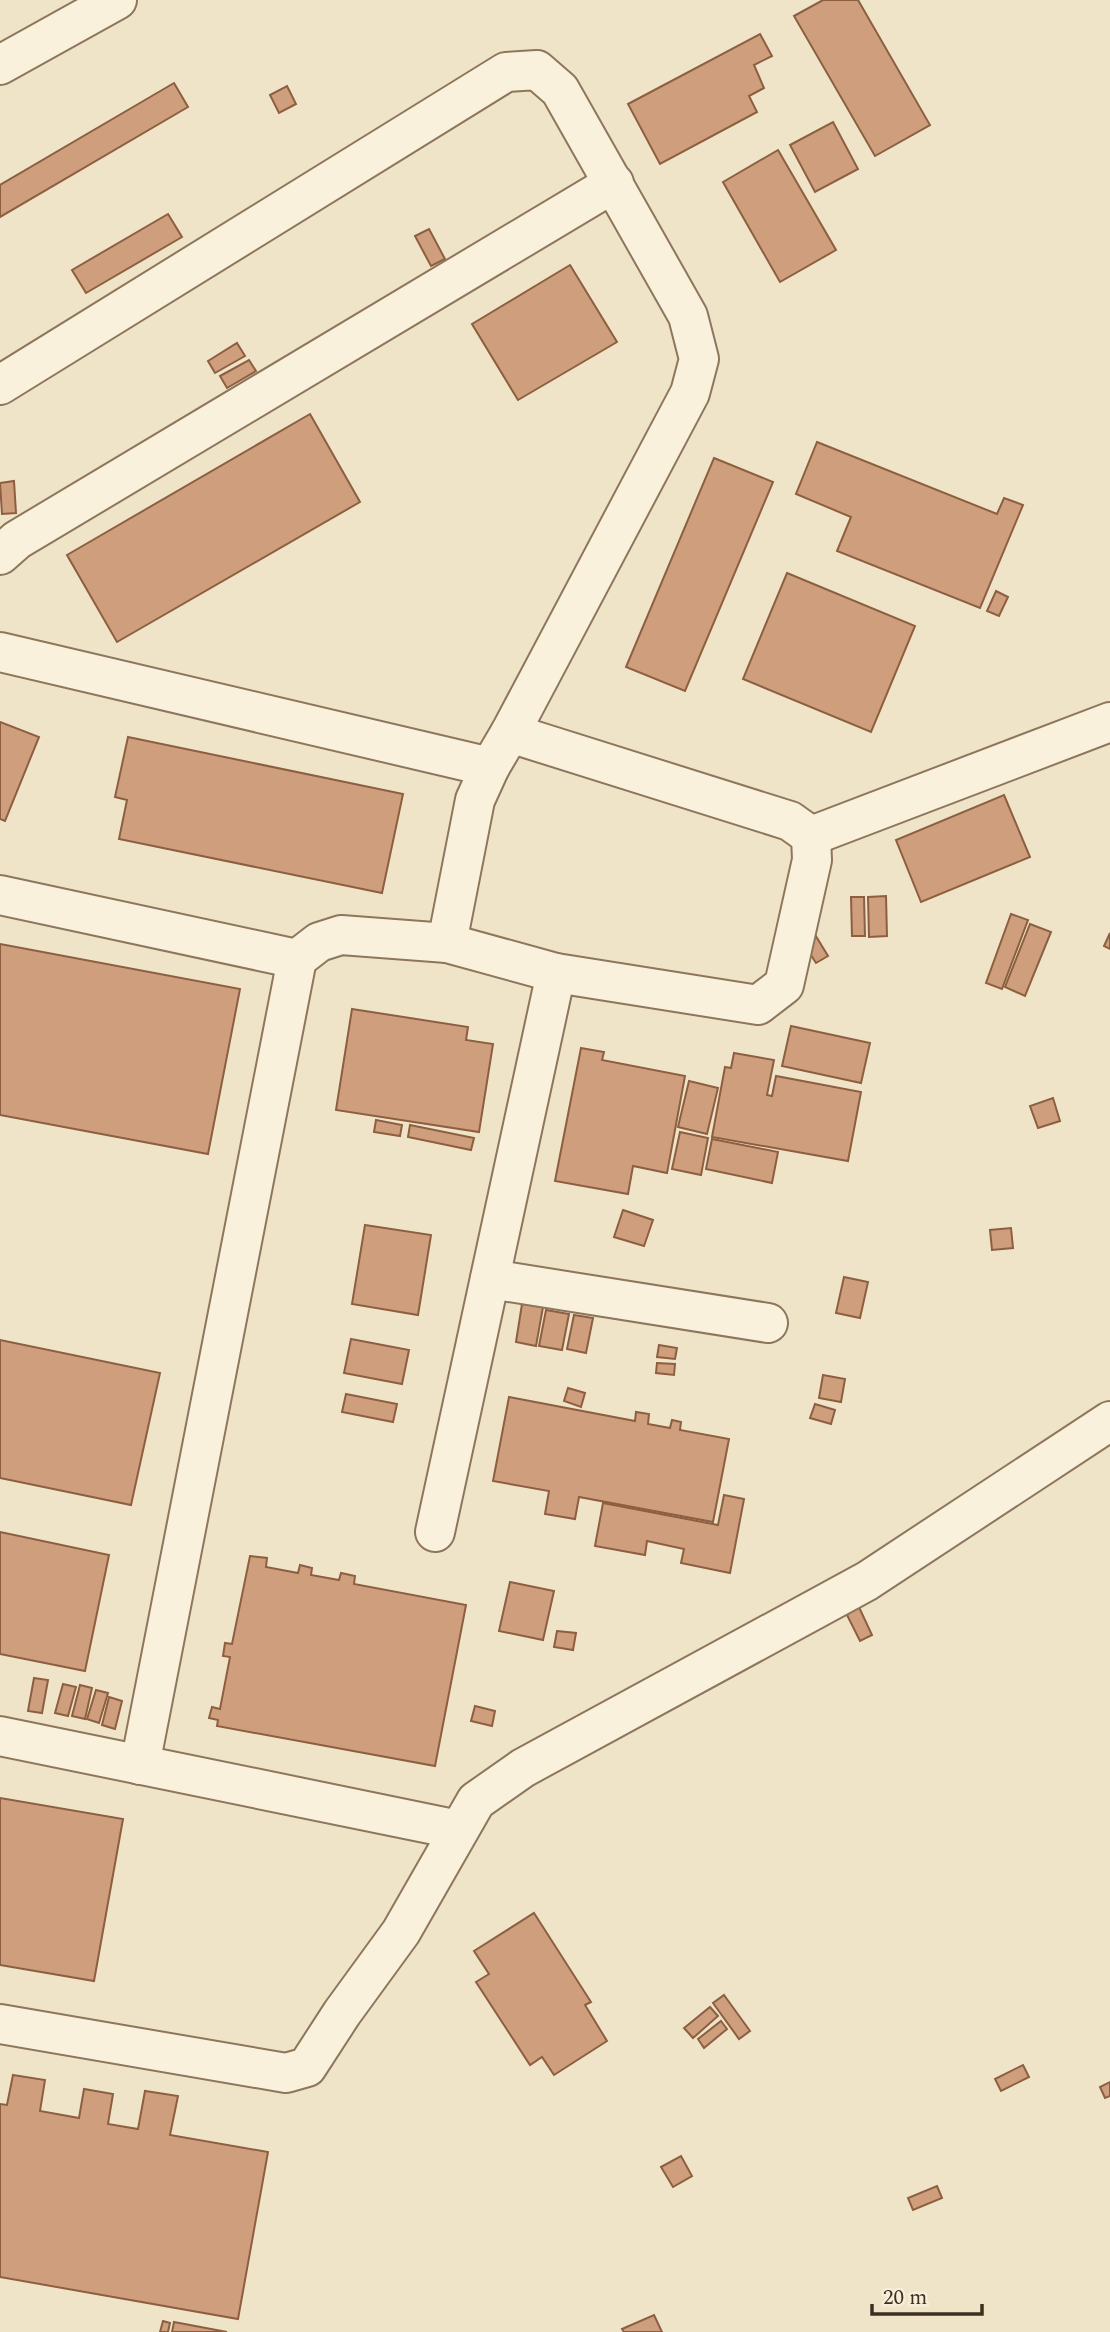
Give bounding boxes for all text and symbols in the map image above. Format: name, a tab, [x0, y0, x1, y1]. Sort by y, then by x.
scale bar	[872, 2272, 982, 2316]
text: 20 m	[883, 2282, 927, 2314]

